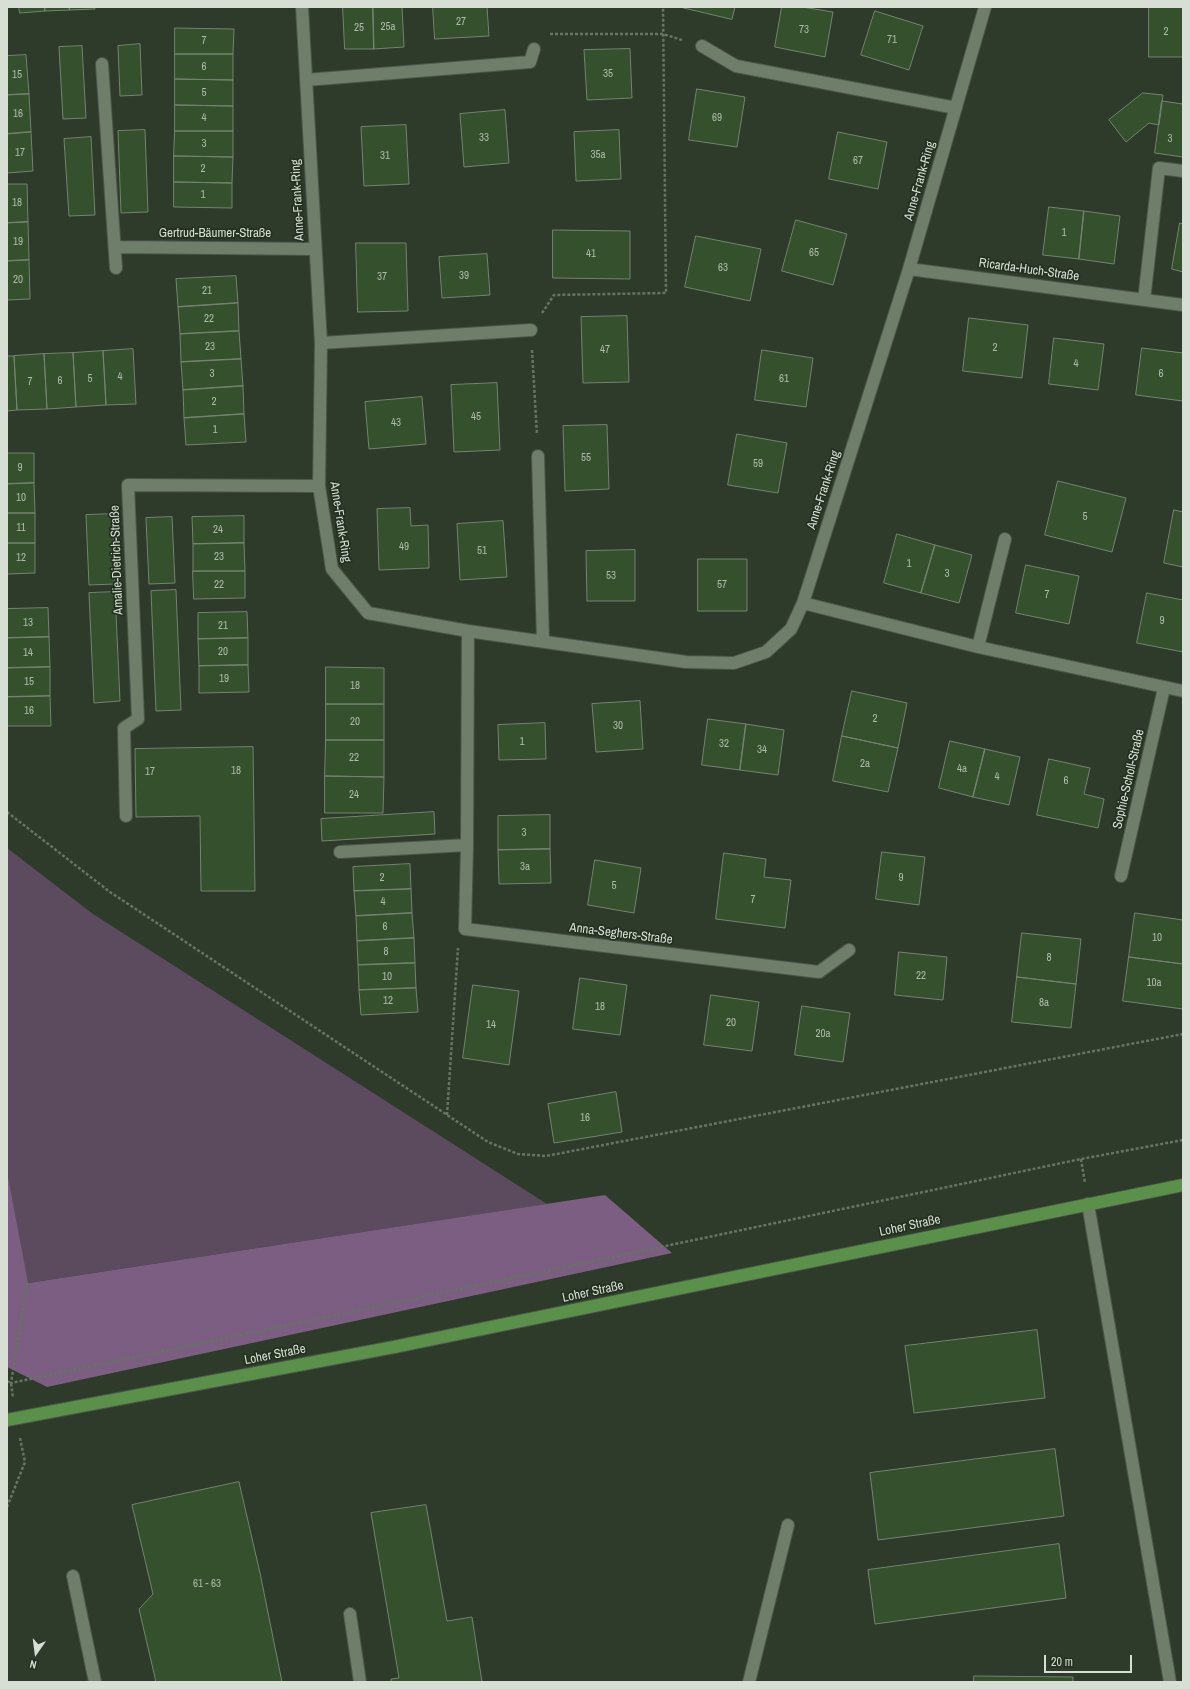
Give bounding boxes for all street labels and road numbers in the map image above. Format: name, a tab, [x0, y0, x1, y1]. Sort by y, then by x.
street label: Anne-Frank-Ring	[901, 140, 939, 222]
street label: Anne-Frank-Ring	[288, 159, 308, 241]
street label: Gertrud-Bäumer-Straße	[159, 226, 271, 242]
street label: Ricarda-Huch-Straße	[978, 255, 1080, 285]
street label: Anne-Frank-Ring	[804, 449, 844, 531]
street label: Anne-Frank-Ring	[326, 480, 354, 564]
street label: Amalie-Dietrich-Straße	[107, 505, 127, 615]
street label: Sophie-Scholl-Straße	[1110, 728, 1148, 830]
street label: Anna-Seghers-Straße	[569, 920, 673, 948]
street label: Loher Straße	[878, 1212, 942, 1240]
street label: Loher Straße	[561, 1278, 625, 1306]
street label: Loher Straße	[243, 1341, 307, 1369]

